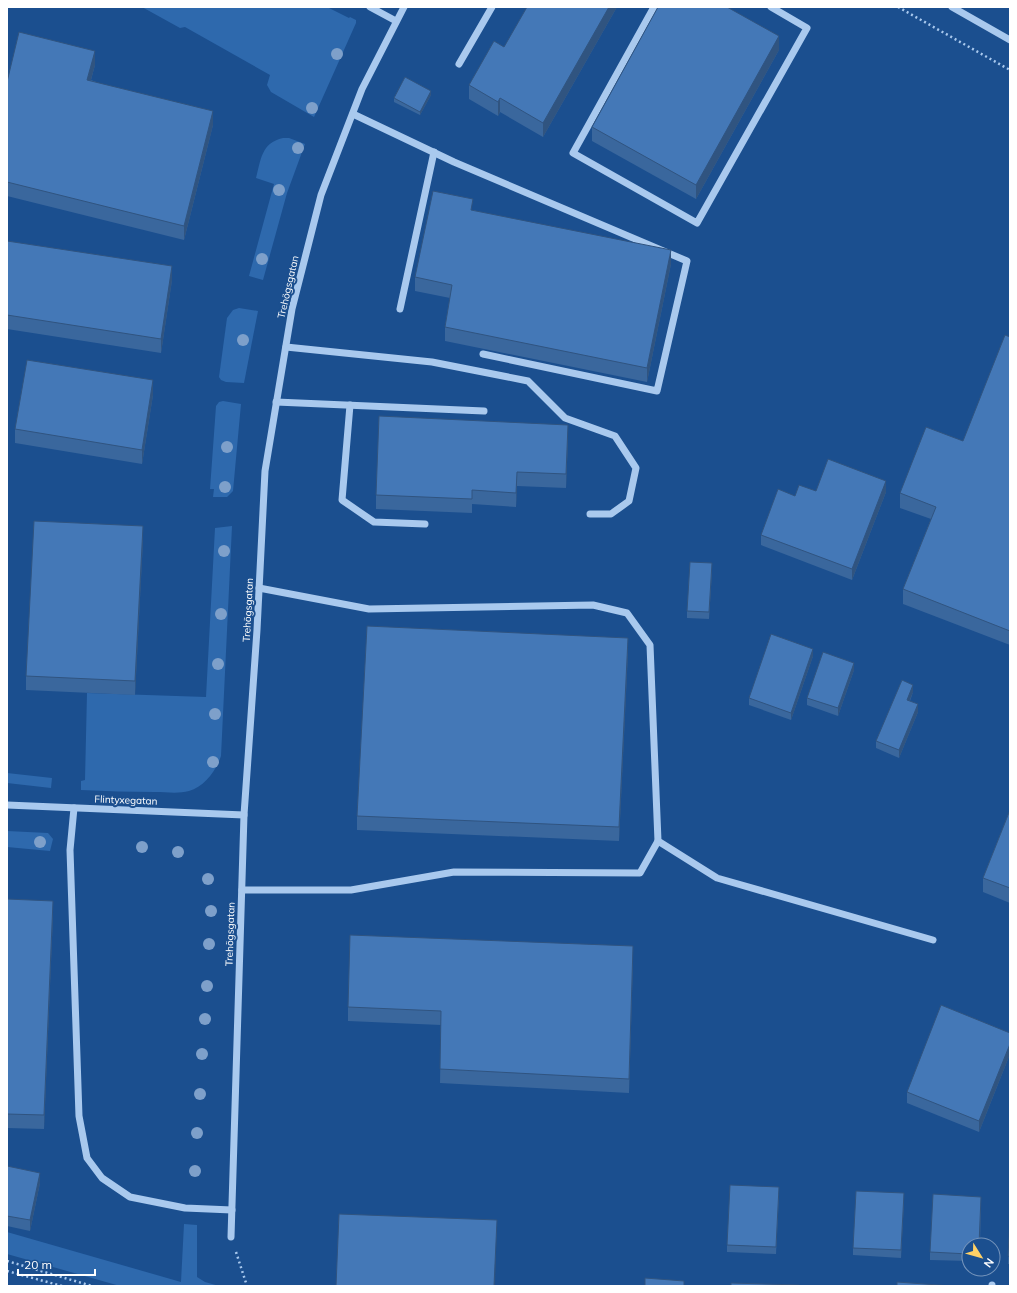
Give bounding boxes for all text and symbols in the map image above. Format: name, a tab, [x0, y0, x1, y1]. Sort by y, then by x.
street label: Trehögsgatan	[274, 254, 302, 320]
street label: Trehögsgatan	[240, 577, 256, 642]
street label: Flintyxegatan	[94, 792, 158, 808]
street label: Trehögsgatan	[222, 902, 238, 966]
north arrow	[961, 1237, 1001, 1277]
scale bar	[18, 1251, 95, 1277]
text: N	[981, 1255, 997, 1271]
text: 20 m	[24, 1257, 52, 1272]

